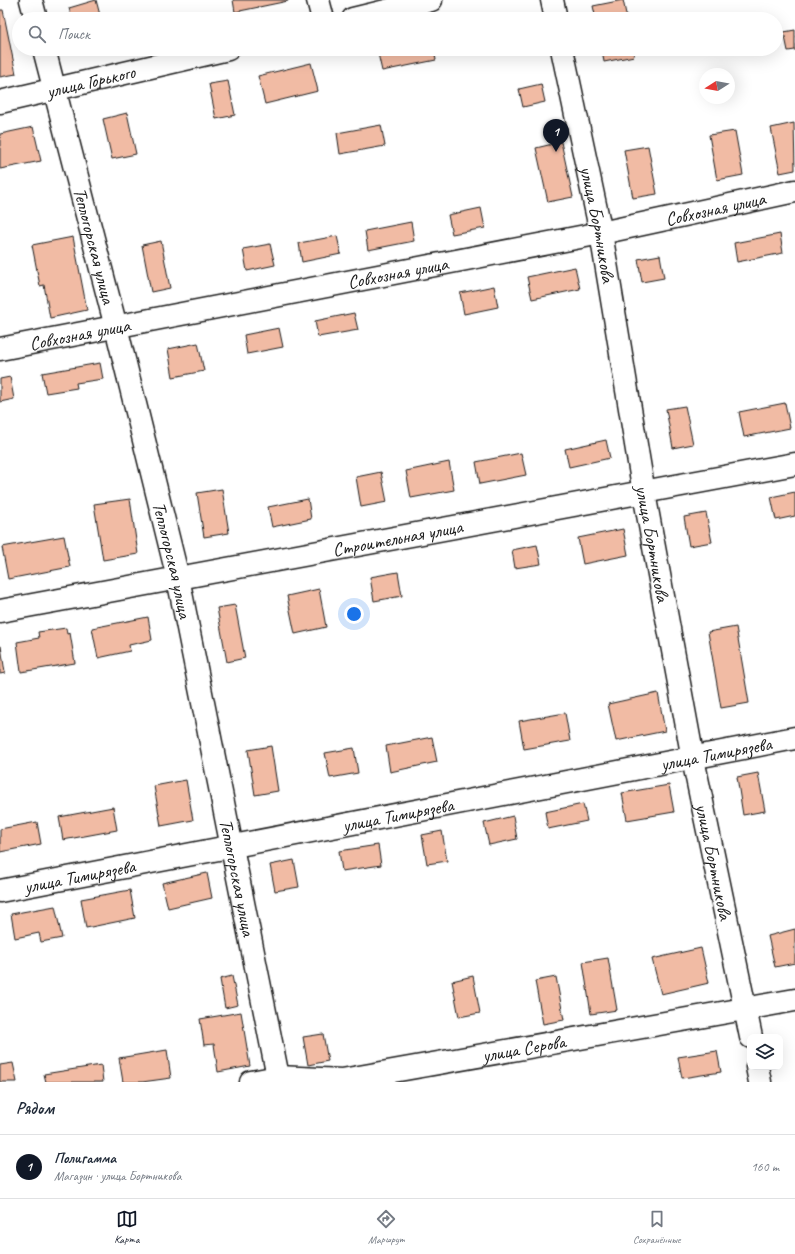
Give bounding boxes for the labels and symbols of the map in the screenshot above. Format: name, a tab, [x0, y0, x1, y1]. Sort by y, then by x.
street label: улица Горького	[43, 60, 139, 104]
north arrow	[699, 68, 735, 104]
pin: 1	[543, 119, 569, 152]
street label: улица Бортникова	[574, 163, 620, 286]
street label: Теплогорская улица	[67, 185, 121, 308]
street label: Совхозная улица	[663, 186, 769, 232]
street label: Совхозная улица	[346, 251, 452, 295]
street label: Совхозная улица	[27, 313, 134, 356]
street label: улица Бортникова	[630, 483, 675, 606]
street label: Теплогорская улица	[147, 499, 197, 622]
street label: Строительная улица	[331, 515, 466, 562]
your location	[344, 604, 364, 624]
street label: улица Тимирязева	[658, 732, 775, 777]
street label: улица Тимирязева	[339, 793, 457, 838]
street label: улица Бортникова	[689, 801, 738, 924]
street label: Теплогорская улица	[214, 817, 261, 940]
street label: улица Тимирязева	[21, 854, 139, 899]
street label: улица Серова	[479, 1029, 569, 1068]

